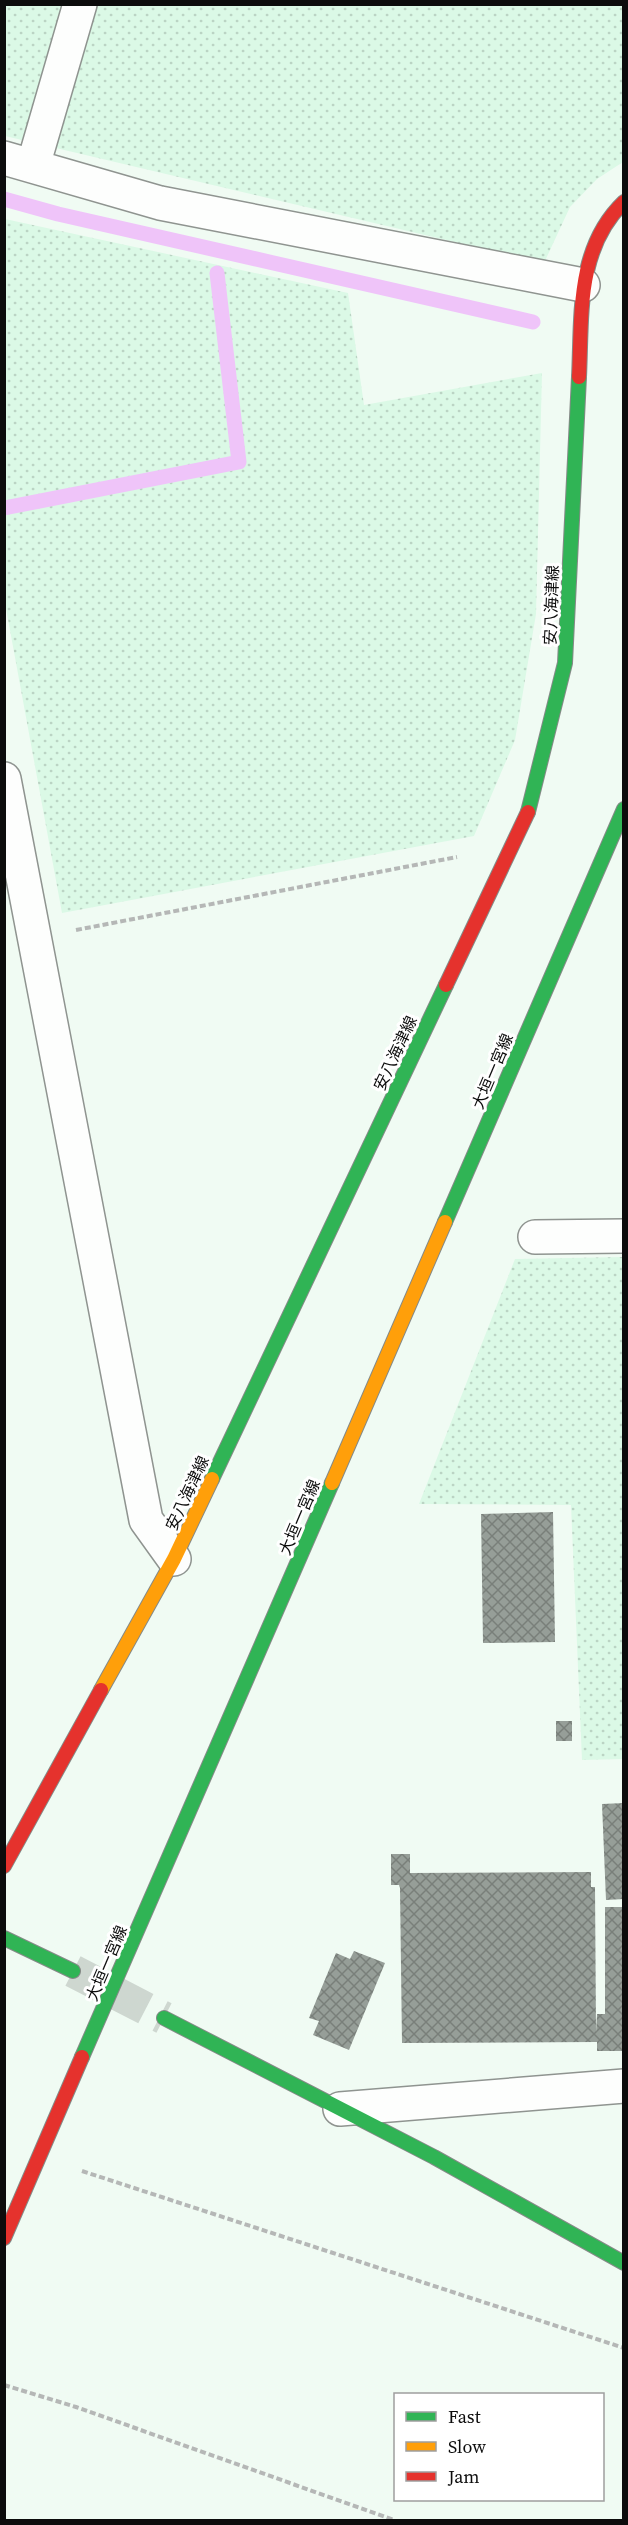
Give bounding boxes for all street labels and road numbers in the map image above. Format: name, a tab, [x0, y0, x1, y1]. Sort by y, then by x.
street label: 安八海津線	[539, 565, 563, 645]
street label: 安八海津線	[368, 1012, 422, 1094]
street label: 大垣一宮線	[466, 1030, 518, 1112]
street label: 安八海津線	[160, 1452, 214, 1534]
street label: 大垣一宮線	[273, 1476, 325, 1558]
street label: 大垣一宮線	[80, 1922, 132, 2004]

